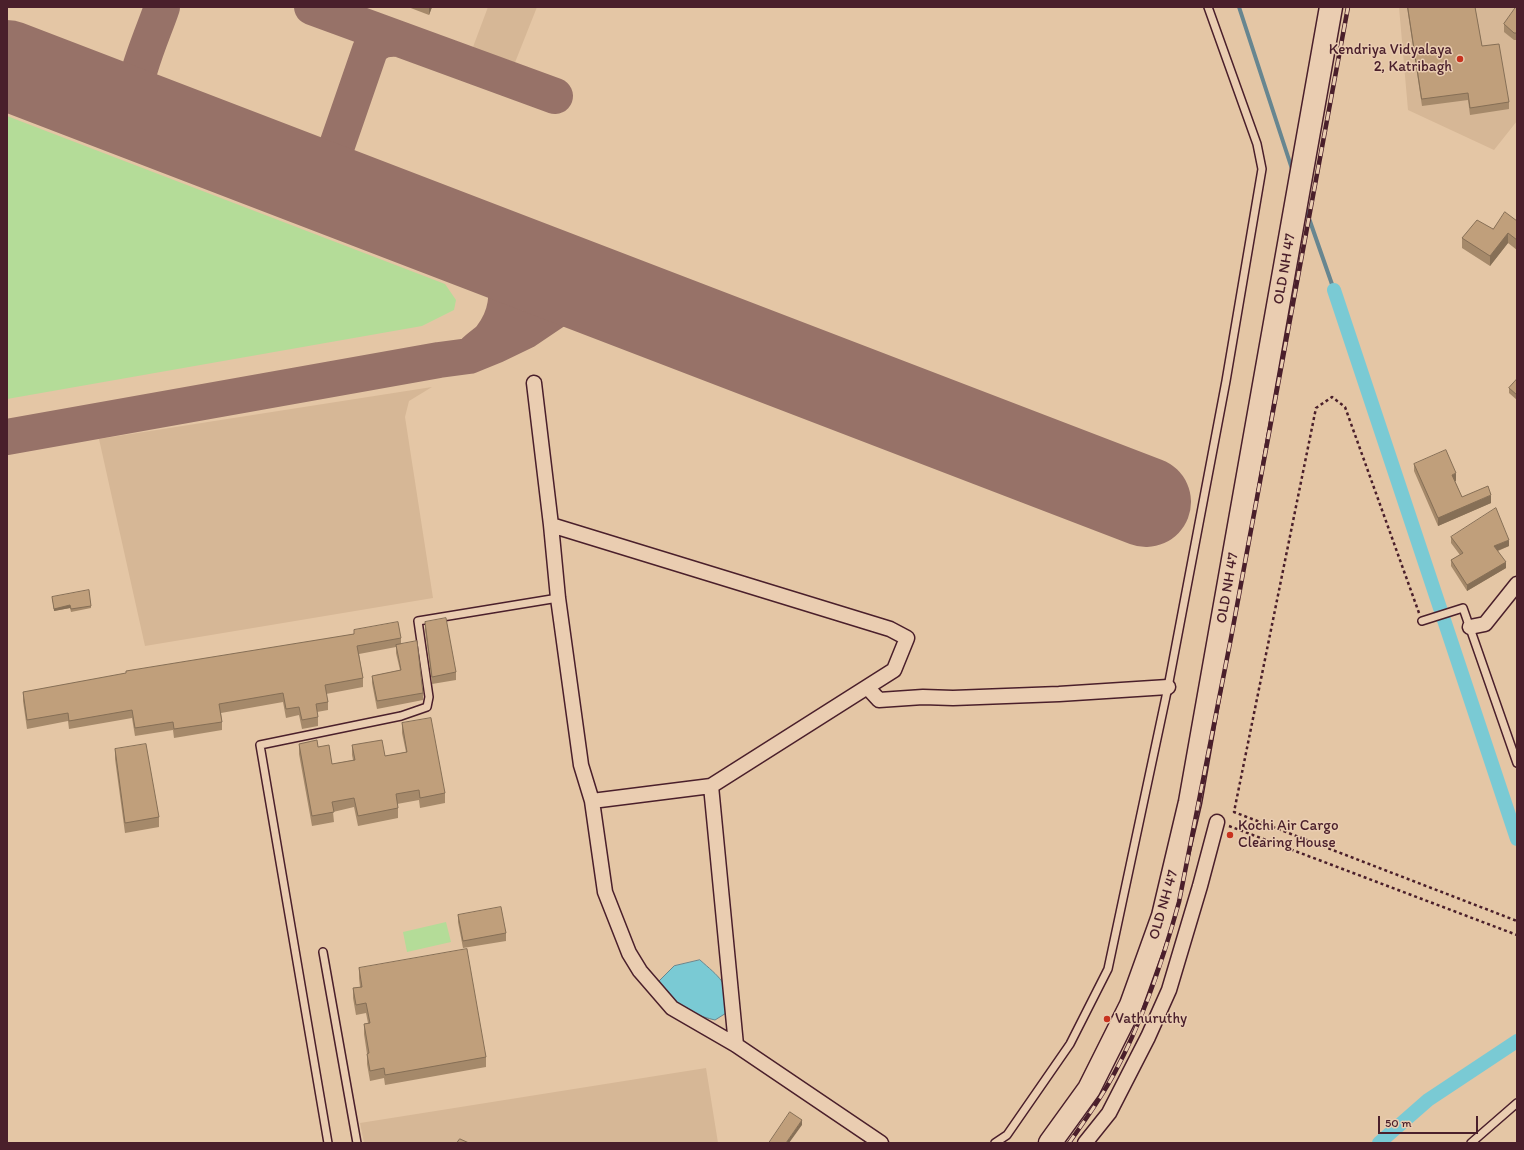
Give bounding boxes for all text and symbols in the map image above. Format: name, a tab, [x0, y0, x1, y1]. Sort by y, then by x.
place label: Kendriya Vidyalaya 2, Katribagh	[1329, 41, 1452, 76]
marker: Kendriya Vidyalaya 2, Katribagh	[1455, 54, 1465, 64]
street label: OLD NH 47	[1270, 232, 1300, 306]
street label: OLD NH 47	[1213, 551, 1243, 625]
place label: Kochi Air Cargo Clearing House	[1238, 817, 1339, 852]
marker: Kochi Air Cargo Clearing House	[1225, 830, 1235, 840]
street label: OLD NH 47	[1145, 868, 1183, 942]
place label: Vathuruthy	[1115, 1010, 1187, 1028]
marker: Vathuruthy	[1102, 1014, 1112, 1024]
scale bar	[1380, 1108, 1480, 1134]
text: 50 m	[1385, 1116, 1411, 1130]

